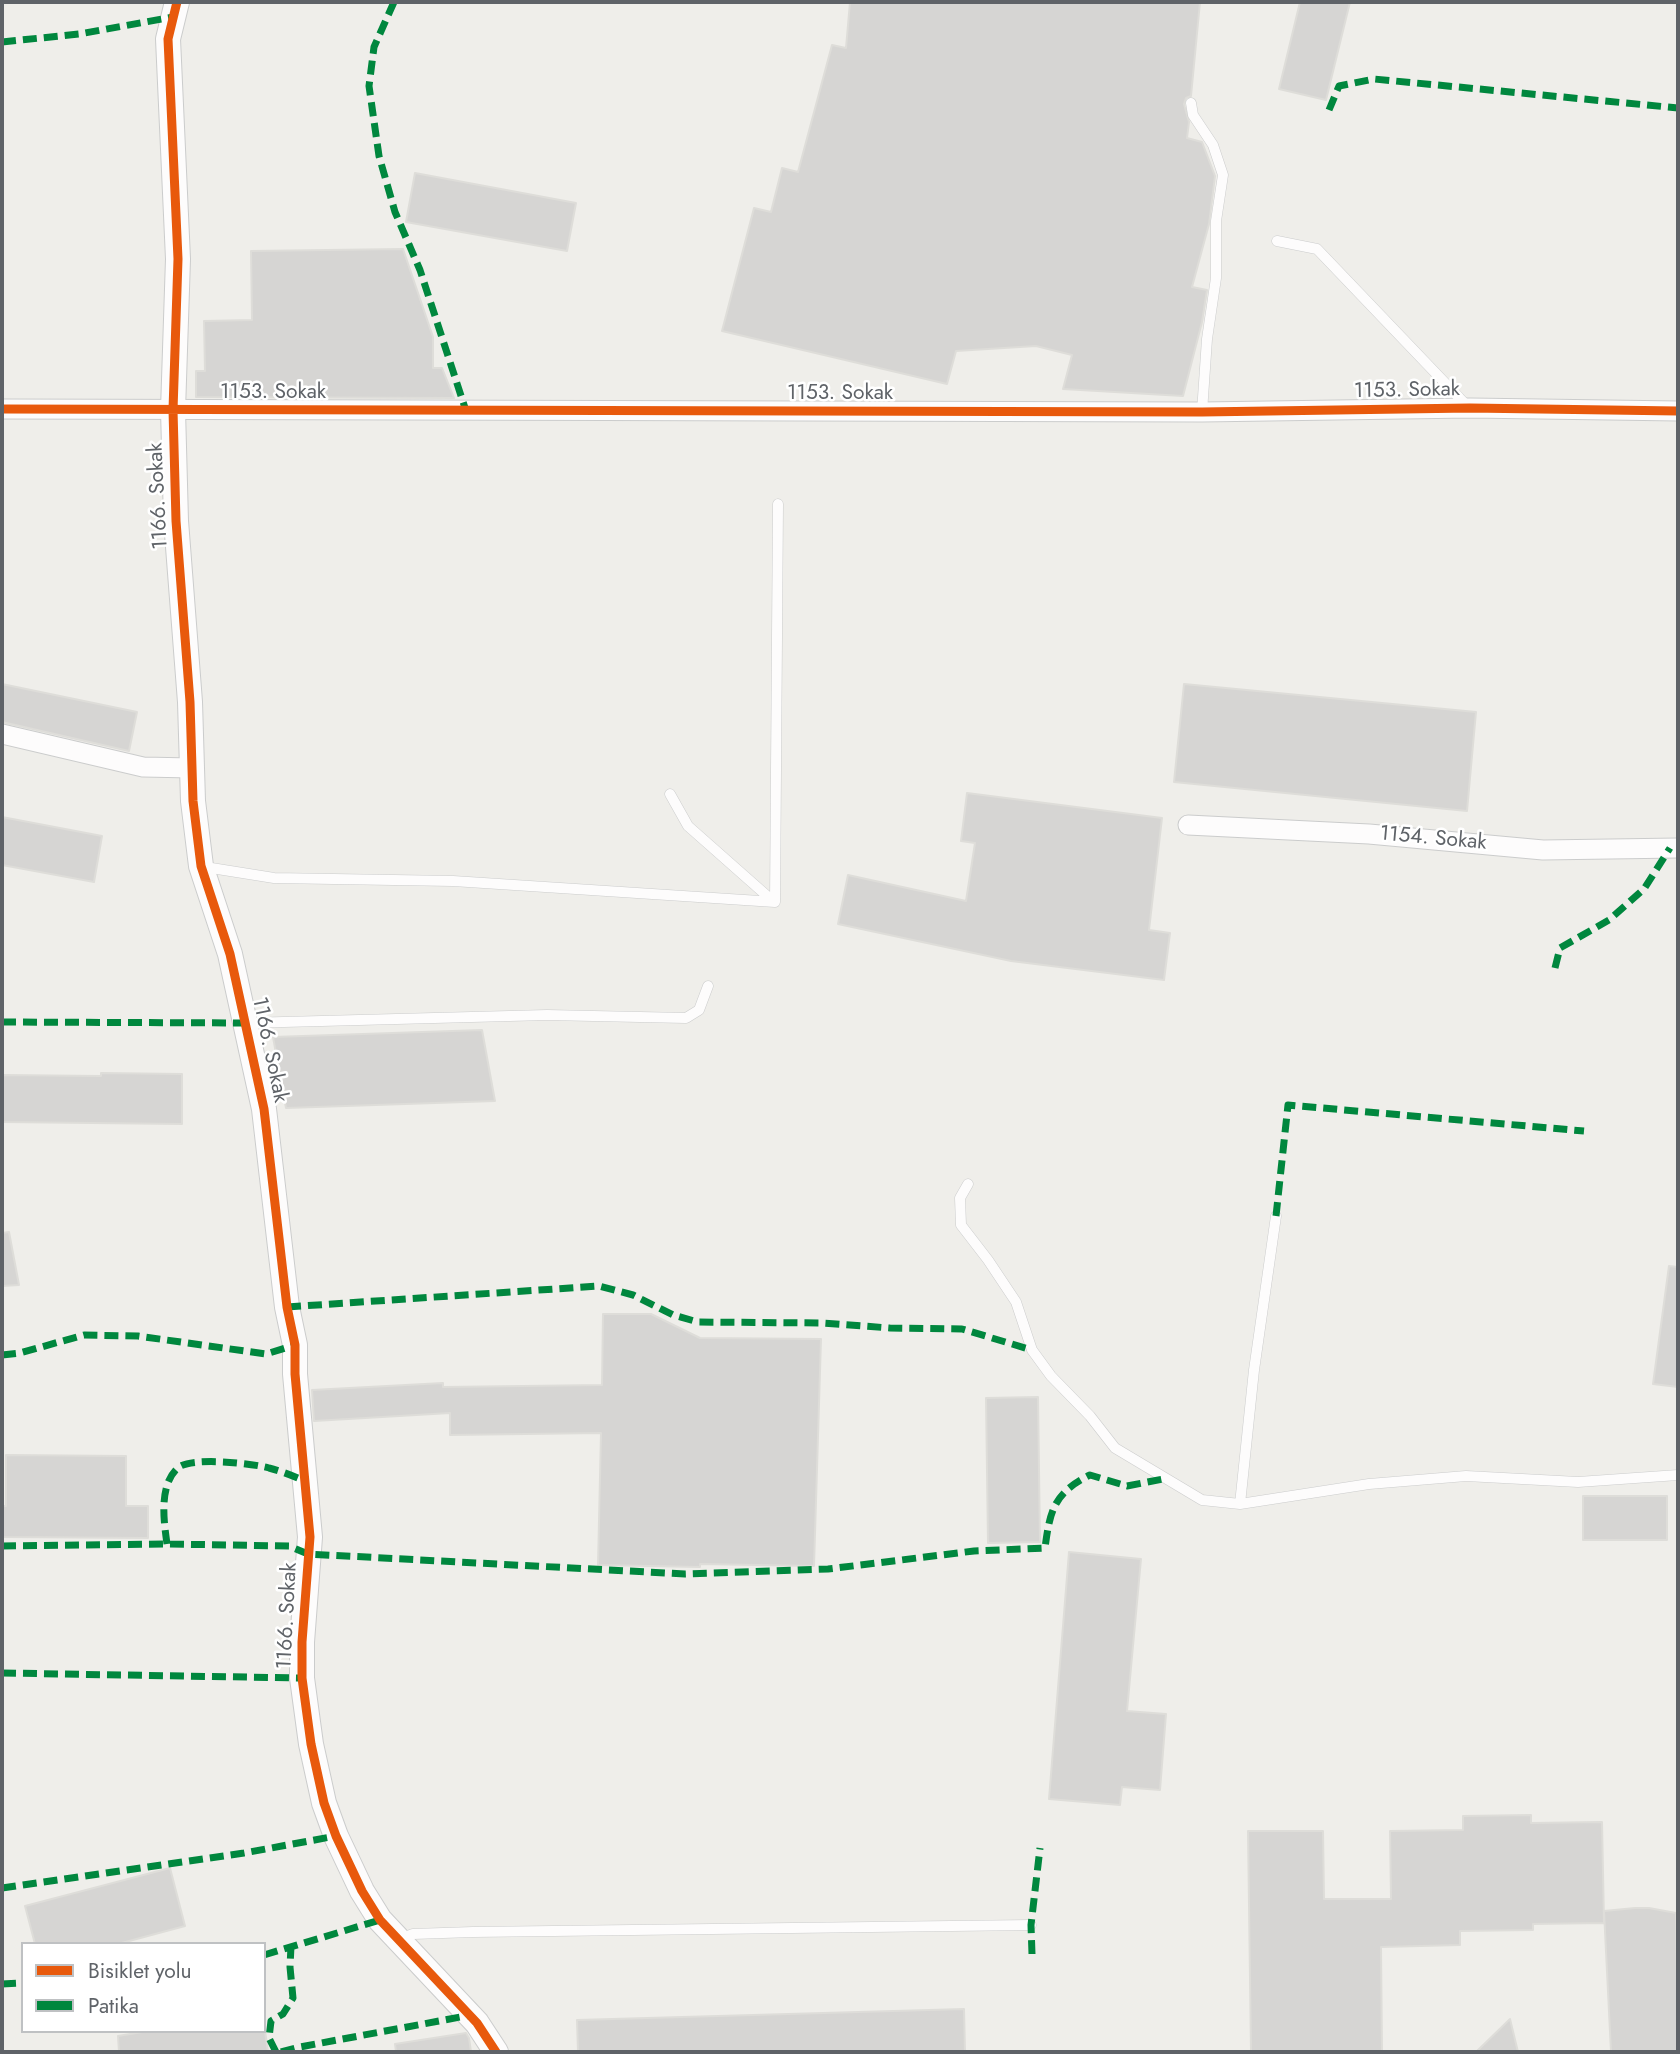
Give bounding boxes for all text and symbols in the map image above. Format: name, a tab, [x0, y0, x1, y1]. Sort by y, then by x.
street label: 1153. Sokak	[1354, 377, 1460, 405]
street label: 1153. Sokak	[220, 380, 326, 406]
street label: 1153. Sokak	[787, 381, 893, 407]
street label: 1166. Sokak	[144, 442, 174, 550]
street label: 1154. Sokak	[1379, 822, 1487, 856]
street label: 1166. Sokak	[246, 995, 292, 1105]
street label: 1166. Sokak	[273, 1562, 303, 1670]
legend	[21, 1942, 266, 2033]
text: Bisiklet yolu	[88, 1956, 192, 1986]
text: Patika	[88, 1991, 139, 2021]

